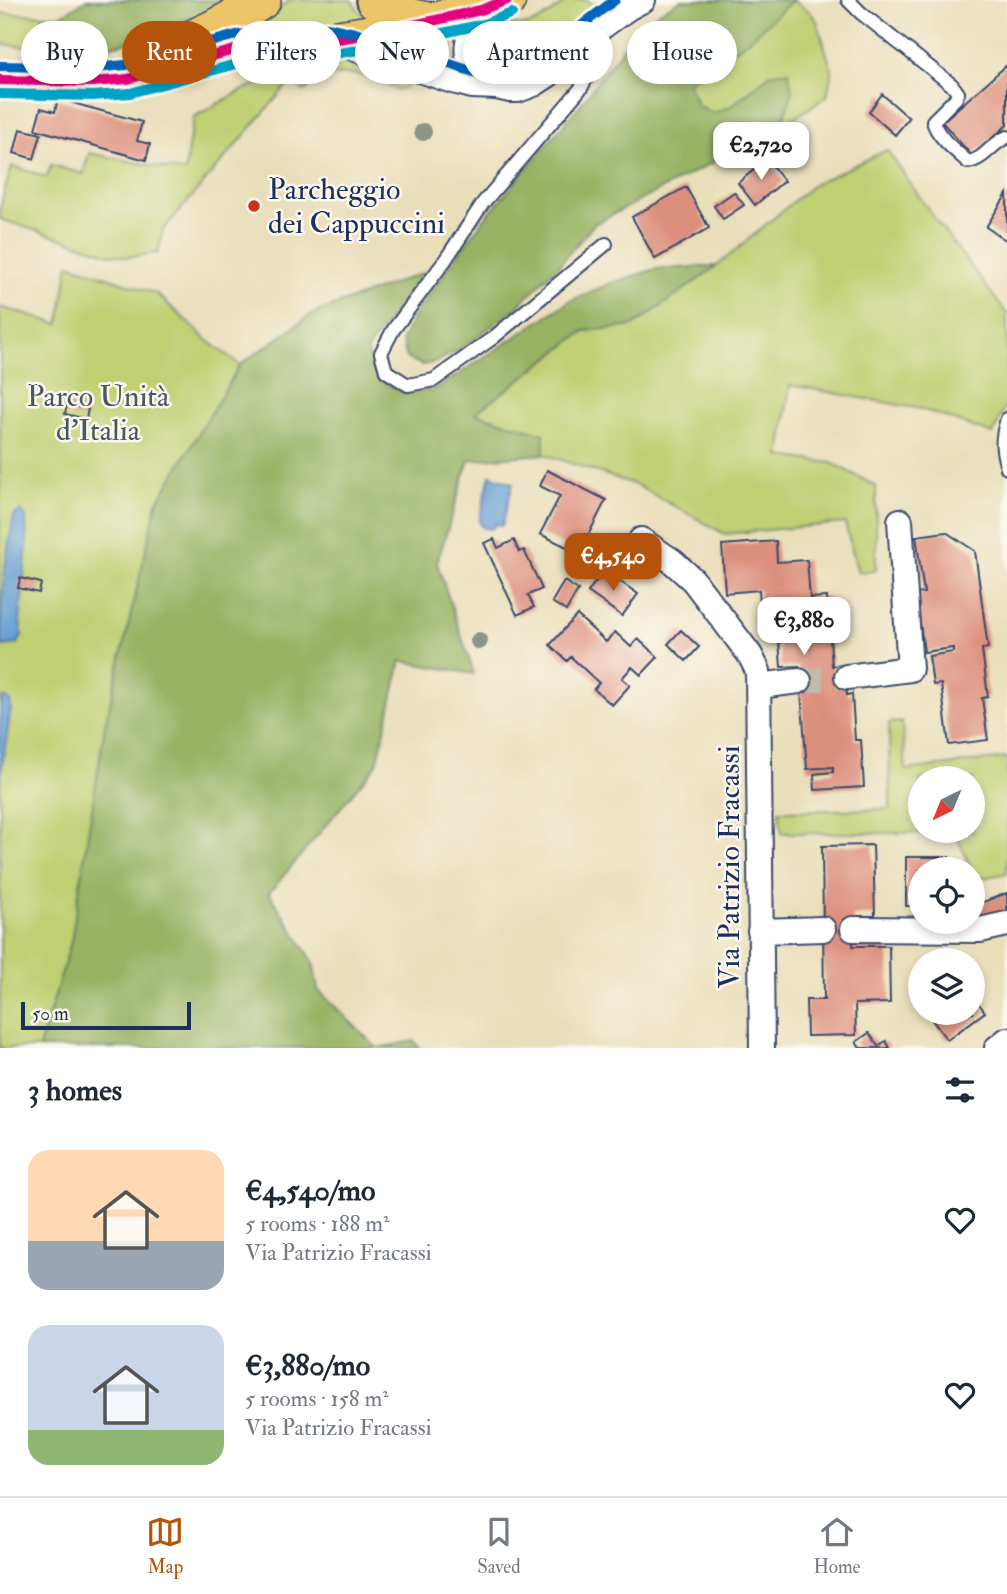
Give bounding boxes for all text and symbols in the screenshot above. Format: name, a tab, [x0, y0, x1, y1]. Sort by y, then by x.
chip: Buy	[21, 21, 108, 84]
chip: Rent	[122, 21, 217, 84]
chip: Filters	[231, 21, 341, 84]
chip: New	[355, 21, 449, 84]
chip: Apartment	[463, 21, 613, 84]
chip: House	[627, 21, 737, 84]
pin: €2,720	[704, 122, 818, 182]
text: €2,720	[729, 130, 793, 159]
place label: Parcheggio dei Cappuccini	[268, 171, 445, 242]
marker: Parcheggio dei Cappuccini	[246, 198, 262, 214]
park label: Parco Unità d'Italia	[27, 378, 170, 449]
pin: €4,540	[556, 534, 670, 593]
text: €4,540	[580, 541, 646, 570]
pin: €3,880	[747, 598, 861, 657]
text: €3,880	[773, 605, 835, 634]
street label: Via Patrizio Fracassi	[711, 745, 748, 989]
north arrow	[908, 766, 985, 844]
map controls	[908, 766, 985, 1025]
button: locate	[908, 857, 985, 934]
button: layers	[908, 948, 985, 1025]
scale bar	[21, 999, 191, 1031]
text: 50 m	[32, 1002, 69, 1026]
icon: filters	[941, 1071, 979, 1109]
text: 3 homes	[28, 1072, 122, 1109]
text: €4,540/mo	[245, 1172, 375, 1209]
icon: home	[84, 1178, 168, 1262]
icon: heart	[941, 1201, 979, 1239]
text: 5 rooms · 188 m²	[245, 1209, 389, 1238]
text: Via Patrizio Fracassi	[245, 1238, 432, 1267]
text: €3,880/mo	[245, 1347, 370, 1384]
icon: home	[84, 1353, 168, 1437]
icon: heart	[941, 1376, 979, 1414]
text: 5 rooms · 158 m²	[245, 1384, 389, 1413]
text: Via Patrizio Fracassi	[245, 1413, 432, 1442]
tab: Map	[146, 1513, 184, 1579]
tab: Saved	[477, 1513, 521, 1579]
tab: Home	[813, 1513, 861, 1579]

